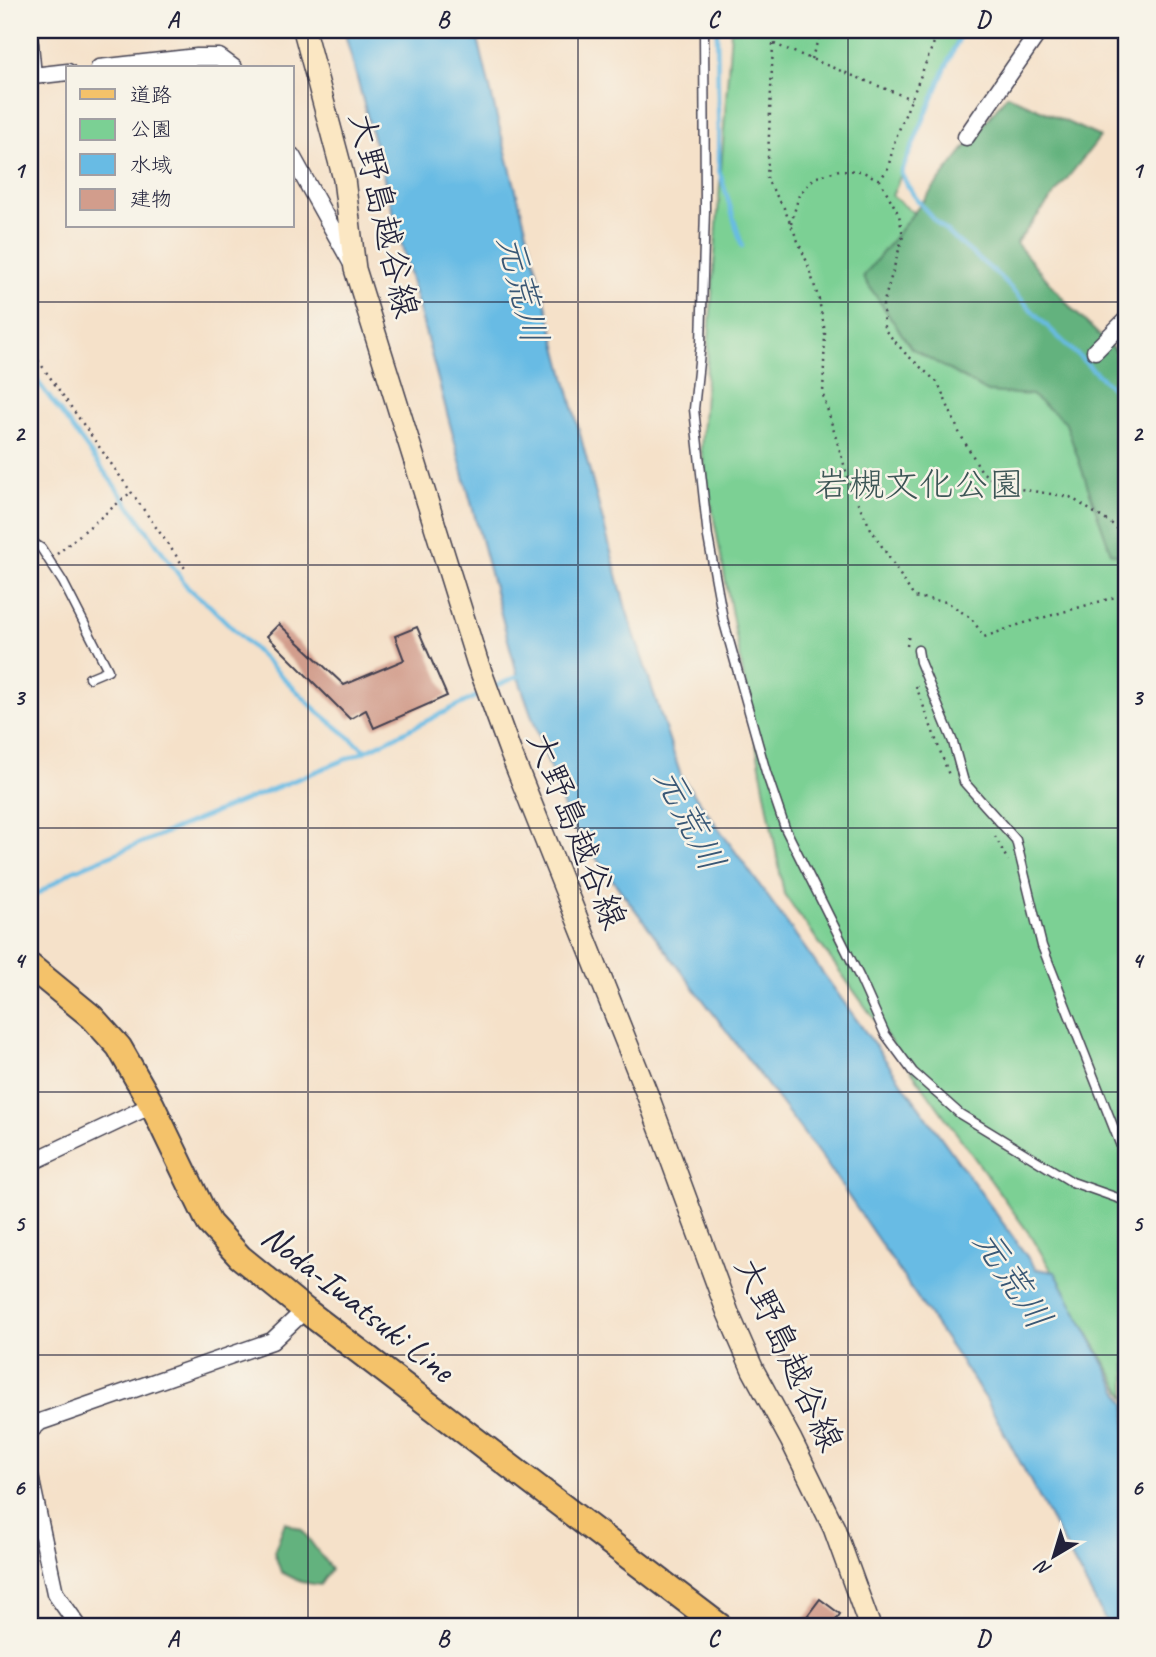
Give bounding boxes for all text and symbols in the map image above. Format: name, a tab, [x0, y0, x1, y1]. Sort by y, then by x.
text: A	[167, 5, 181, 34]
text: B	[437, 5, 451, 34]
text: C	[708, 5, 722, 34]
text: D	[976, 5, 992, 34]
legend	[66, 66, 294, 228]
text: 道路	[130, 82, 172, 108]
street label: 大野島越谷線	[338, 108, 430, 322]
text: 公園	[130, 116, 172, 142]
text: 水域	[130, 152, 172, 178]
text: 1	[14, 156, 27, 185]
text: 1	[1132, 156, 1145, 185]
text: 建物	[130, 186, 172, 212]
water label: 元荒川	[487, 229, 559, 349]
text: 2	[14, 419, 27, 448]
text: 2	[1132, 419, 1145, 448]
park label: 岩槻文化公園	[814, 462, 1024, 507]
text: 3	[14, 683, 27, 712]
text: 3	[1132, 683, 1145, 712]
street label: 大野島越谷線	[517, 724, 637, 936]
water label: 元荒川	[644, 759, 736, 879]
text: 4	[14, 946, 27, 975]
text: 4	[1132, 946, 1145, 975]
text: 5	[14, 1209, 26, 1238]
text: 5	[1132, 1209, 1144, 1238]
street label: Noda-Iwatsuki Line	[253, 1214, 465, 1394]
water label: 元荒川	[963, 1220, 1063, 1338]
street label: 大野島越谷線	[724, 1249, 854, 1459]
text: 6	[14, 1473, 27, 1502]
text: 6	[1132, 1473, 1145, 1502]
north arrow	[1020, 1520, 1090, 1590]
text: N	[1030, 1554, 1056, 1582]
text: A	[167, 1624, 181, 1653]
text: B	[437, 1624, 451, 1653]
text: C	[708, 1624, 722, 1653]
text: D	[976, 1624, 992, 1653]

